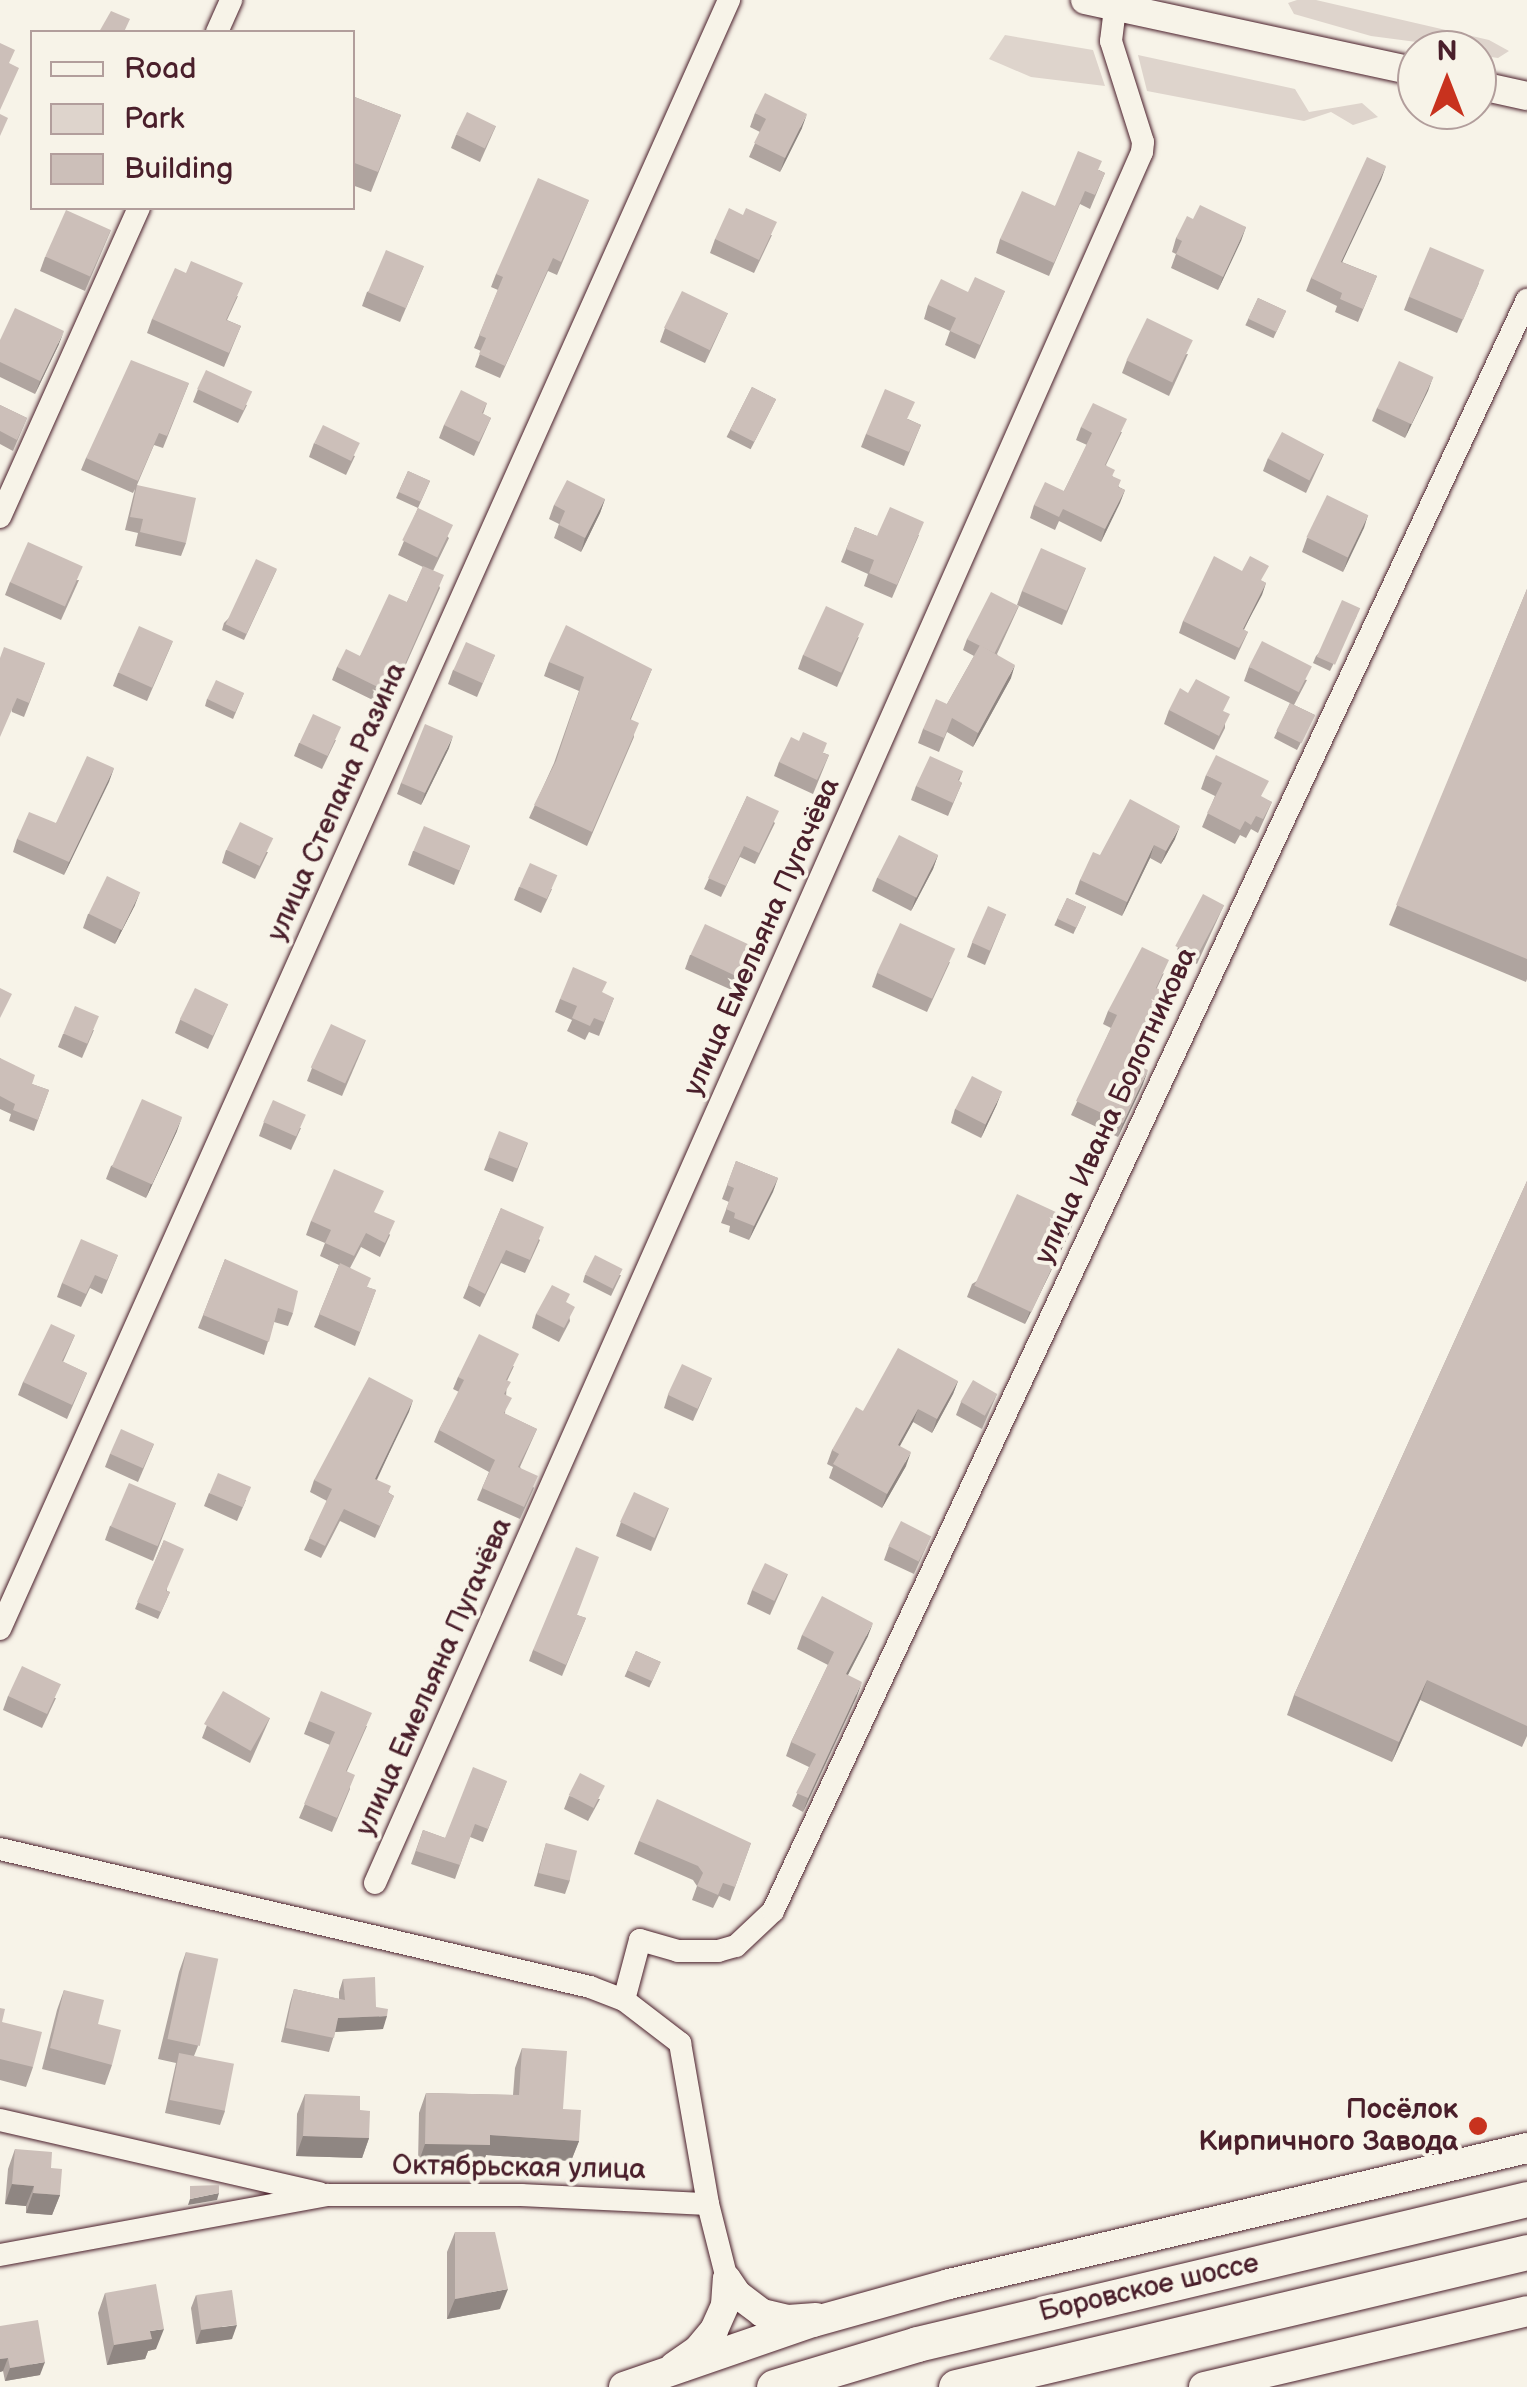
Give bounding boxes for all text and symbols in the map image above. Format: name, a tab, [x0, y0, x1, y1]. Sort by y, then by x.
legend	[30, 30, 355, 210]
north arrow	[1397, 30, 1497, 130]
text: N	[1436, 35, 1458, 68]
text: Road	[124, 51, 197, 87]
text: Park	[124, 101, 184, 137]
text: Building	[124, 151, 233, 187]
street label: улица Степана Разина	[260, 658, 414, 946]
street label: улица Емельяна Пугачёва	[677, 773, 847, 1101]
street label: улица Ивана Болотникова	[1028, 942, 1204, 1270]
street label: улица Емельяна Пугачёва	[349, 1513, 519, 1841]
place label: Посёлок Кирпичного Завода	[1198, 2093, 1458, 2159]
marker: Посёлок Кирпичного Завода	[1467, 2115, 1489, 2137]
street label: Октябрьская улица	[392, 2149, 646, 2187]
street label: Боровское шоссе	[1036, 2246, 1262, 2330]

